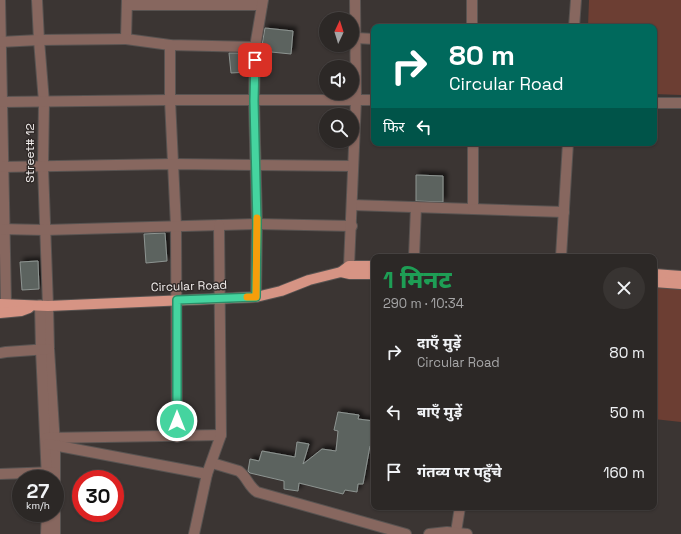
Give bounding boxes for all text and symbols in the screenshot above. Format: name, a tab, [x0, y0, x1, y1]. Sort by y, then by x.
north arrow	[319, 12, 359, 52]
map controls	[319, 12, 359, 148]
text: 80 m	[449, 37, 515, 73]
icon: right	[383, 40, 435, 92]
pin	[238, 43, 272, 77]
icon: arrive	[244, 49, 266, 71]
button: sound	[319, 60, 359, 100]
text: Circular Road	[449, 72, 564, 95]
button: search	[319, 108, 359, 148]
icon: left	[413, 116, 435, 138]
text: फिर	[383, 117, 405, 136]
street label: Street# 12	[22, 123, 38, 183]
text: 1 मिनट	[383, 264, 452, 295]
button: close	[603, 267, 645, 309]
street label: Circular Road	[151, 277, 227, 295]
text: 290 m · 10:34	[383, 295, 464, 312]
text: दाएँ मुड़ें	[417, 333, 461, 352]
icon: right	[383, 341, 405, 363]
text: 80 m	[609, 343, 645, 362]
text: Circular Road	[417, 354, 500, 371]
position arrow	[156, 400, 198, 442]
icon: left	[383, 401, 405, 423]
text: बाएँ मुड़ें	[417, 402, 462, 421]
text: 50 m	[610, 403, 645, 422]
icon: arrive	[383, 461, 405, 483]
text: गंतव्य पर पहुँचे	[417, 462, 502, 481]
text: 160 m	[603, 463, 645, 482]
speed limit sign: 30	[72, 470, 124, 522]
text: 27	[27, 478, 49, 504]
text: km/h	[26, 499, 50, 512]

